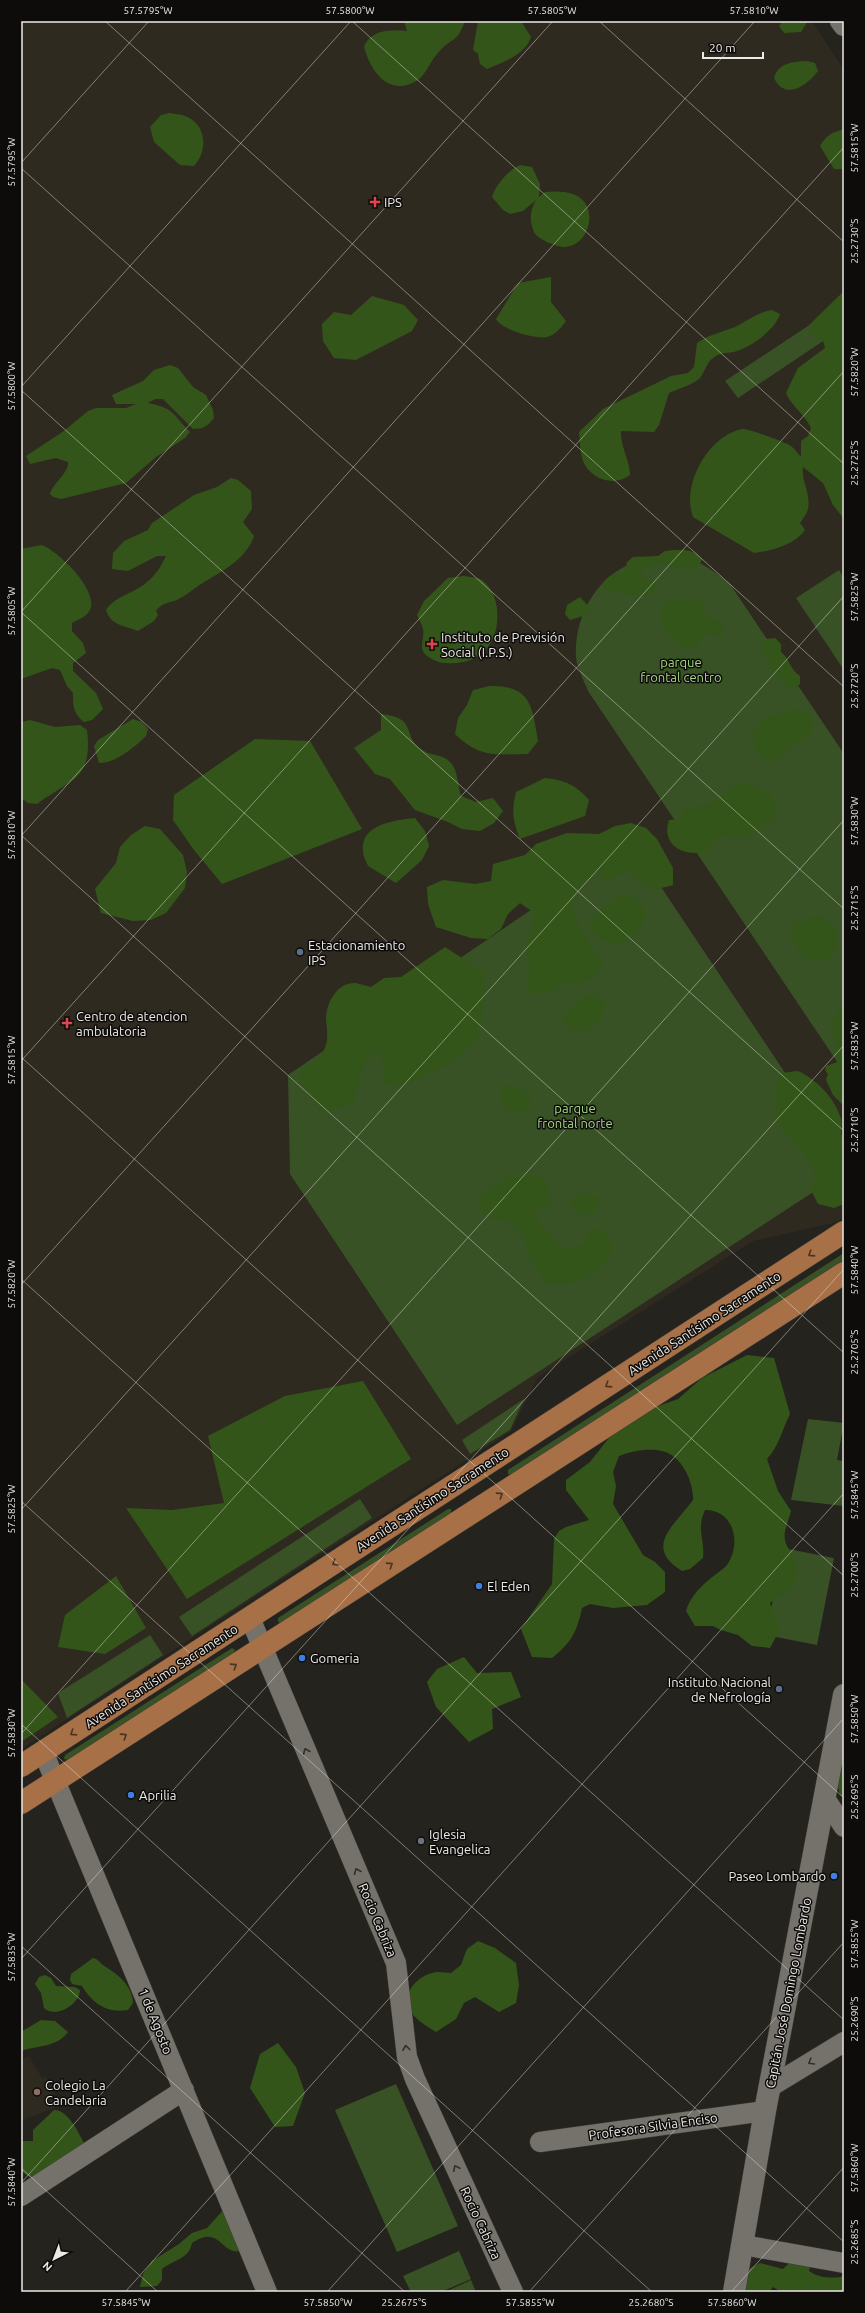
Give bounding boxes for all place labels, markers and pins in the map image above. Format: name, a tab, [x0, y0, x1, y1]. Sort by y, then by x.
place label: IPS	[384, 195, 402, 209]
marker: IPS	[369, 196, 381, 208]
place label: Instituto de Previsión Social (I.P.S.)	[441, 630, 565, 660]
marker: Instituto de Previsión Social (I.P.S.)	[426, 638, 438, 650]
place label: Estacionamiento IPS	[308, 938, 405, 967]
marker: Estacionamiento IPS	[295, 947, 305, 957]
place label: Centro de atencion ambulatoria	[76, 1009, 188, 1038]
marker: Centro de atencion ambulatoria	[61, 1017, 73, 1029]
place label: El Eden	[487, 1579, 530, 1593]
marker: El Eden	[474, 1581, 484, 1591]
place label: Gomeria	[310, 1651, 359, 1665]
marker: Gomeria	[297, 1653, 307, 1663]
place label: Instituto Nacional de Nefrología	[668, 1675, 772, 1704]
marker: Instituto Nacional de Nefrología	[774, 1684, 784, 1694]
place label: Aprilia	[139, 1788, 176, 1802]
marker: Aprilia	[126, 1790, 136, 1800]
place label: Iglesia Evangelica	[429, 1827, 490, 1856]
marker: Iglesia Evangelica	[416, 1836, 426, 1846]
place label: Paseo Lombardo	[728, 1869, 826, 1883]
marker: Paseo Lombardo	[829, 1871, 839, 1881]
place label: Colegio La Candelaria	[45, 2078, 107, 2107]
marker: Colegio La Candelaria	[32, 2087, 42, 2097]

